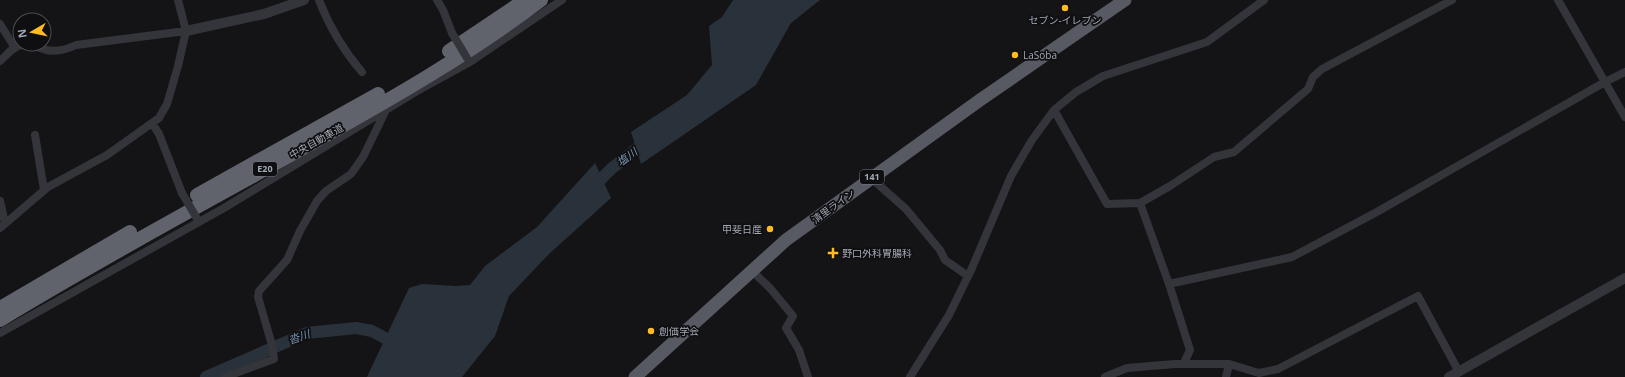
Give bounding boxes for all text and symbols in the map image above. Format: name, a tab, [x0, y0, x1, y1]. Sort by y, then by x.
marker: セブン-イレブン	[1060, 3, 1070, 13]
north arrow	[12, 12, 52, 52]
place label: セブン-イレブン	[1028, 13, 1102, 27]
text: N	[14, 28, 30, 39]
place label: LaSoba	[1023, 48, 1057, 62]
marker: LaSoba	[1010, 50, 1020, 60]
street label: 中央自動車道	[286, 120, 346, 162]
water label: 塩川	[613, 143, 641, 169]
road number: E20	[253, 162, 277, 176]
road number: 141	[860, 170, 884, 184]
street label: 清里ライン	[809, 186, 857, 226]
place label: 甲斐日産	[722, 222, 762, 236]
marker: 甲斐日産	[765, 224, 775, 234]
place label: 野口外科胃腸科	[842, 246, 912, 260]
marker: 野口外科胃腸科	[827, 247, 839, 259]
place label: 創価学会	[659, 324, 699, 338]
water label: 沓川	[286, 326, 313, 347]
marker: 創価学会	[646, 326, 656, 336]

